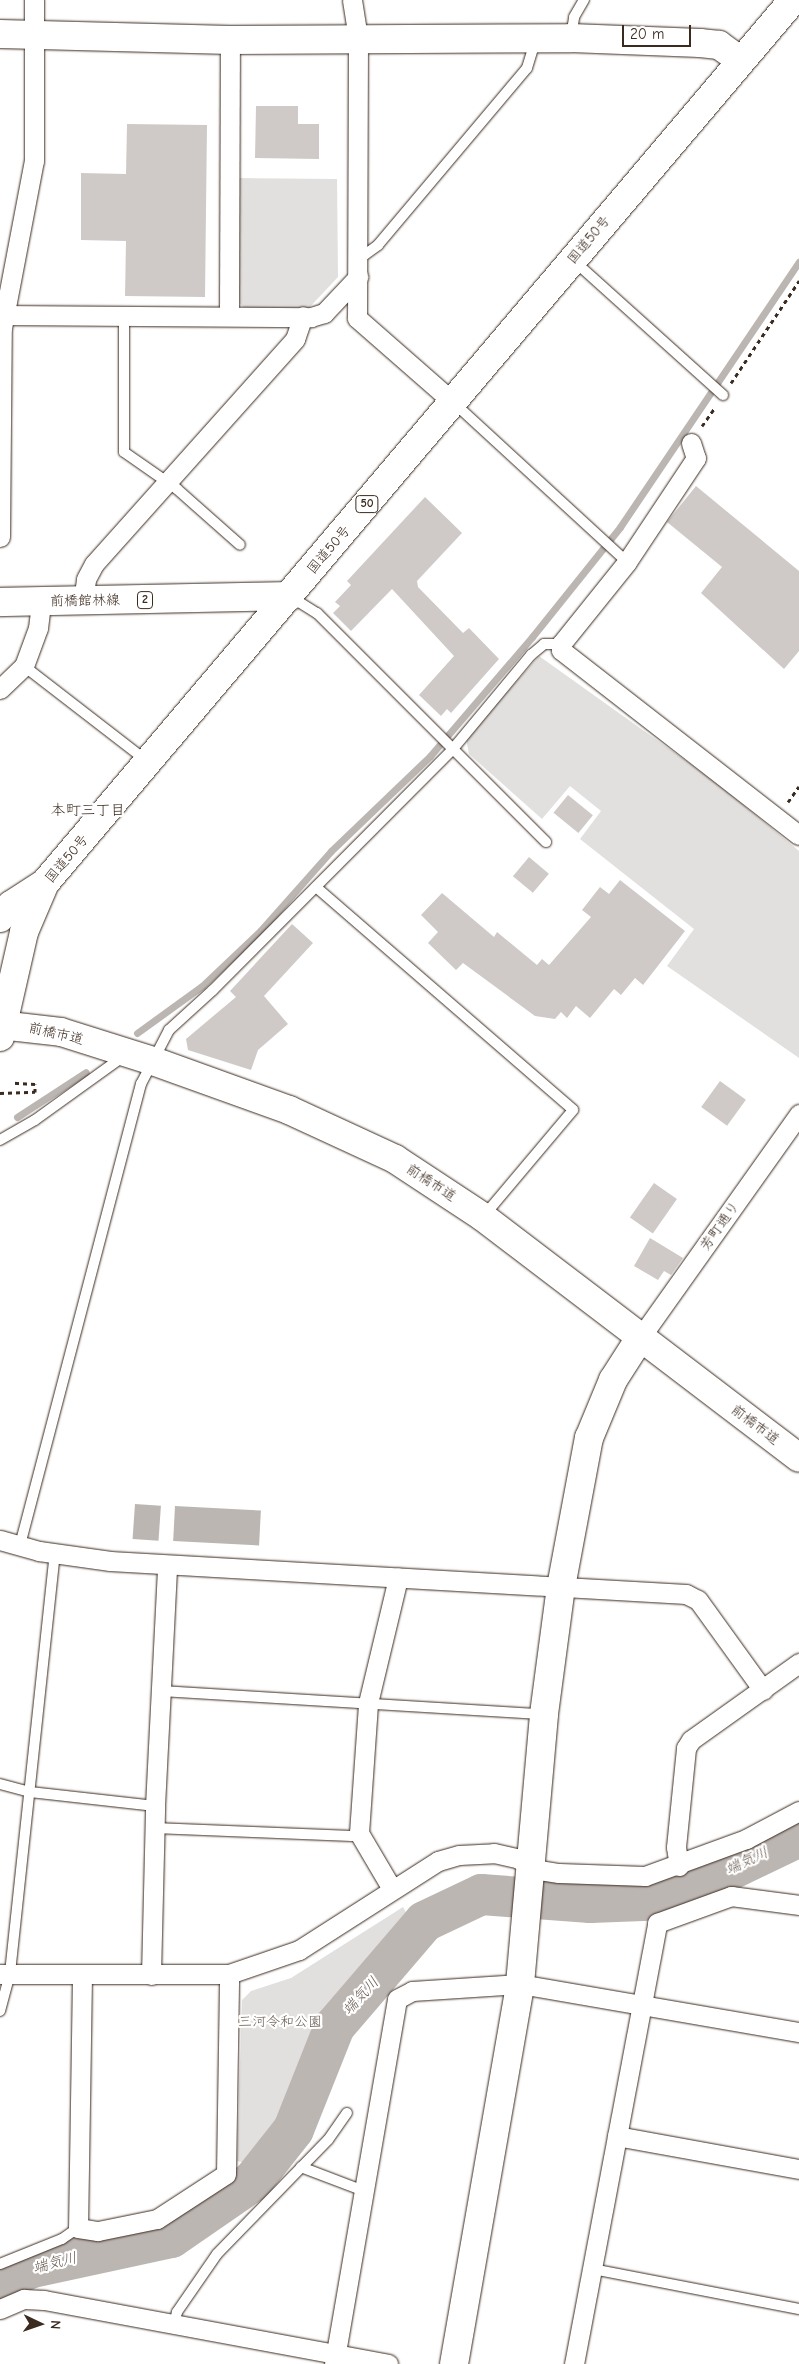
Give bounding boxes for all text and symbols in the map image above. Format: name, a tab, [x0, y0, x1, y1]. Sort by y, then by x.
scale bar	[624, 15, 693, 47]
text: 20 m	[630, 25, 664, 43]
street label: 国道50号	[564, 212, 614, 268]
road number: 50	[354, 494, 380, 514]
street label: 国道50号	[304, 522, 354, 578]
road number: 2	[136, 590, 154, 610]
street label: 前橋館林線	[50, 592, 120, 610]
district label: 本町三丁目	[51, 802, 125, 820]
street label: 国道50号	[42, 831, 92, 887]
street label: 前橋市道	[27, 1020, 85, 1048]
street label: 前橋市道	[403, 1161, 459, 1205]
street label: 芳町通り	[697, 1198, 743, 1254]
street label: 前橋市道	[728, 1401, 782, 1449]
water label: 端気川	[723, 1843, 771, 1879]
water label: 端気川	[339, 1973, 383, 2019]
park label: 三河令和公園	[238, 2014, 322, 2030]
water label: 端気川	[31, 2249, 79, 2277]
north arrow	[15, 2299, 65, 2349]
text: N	[47, 2320, 64, 2330]

